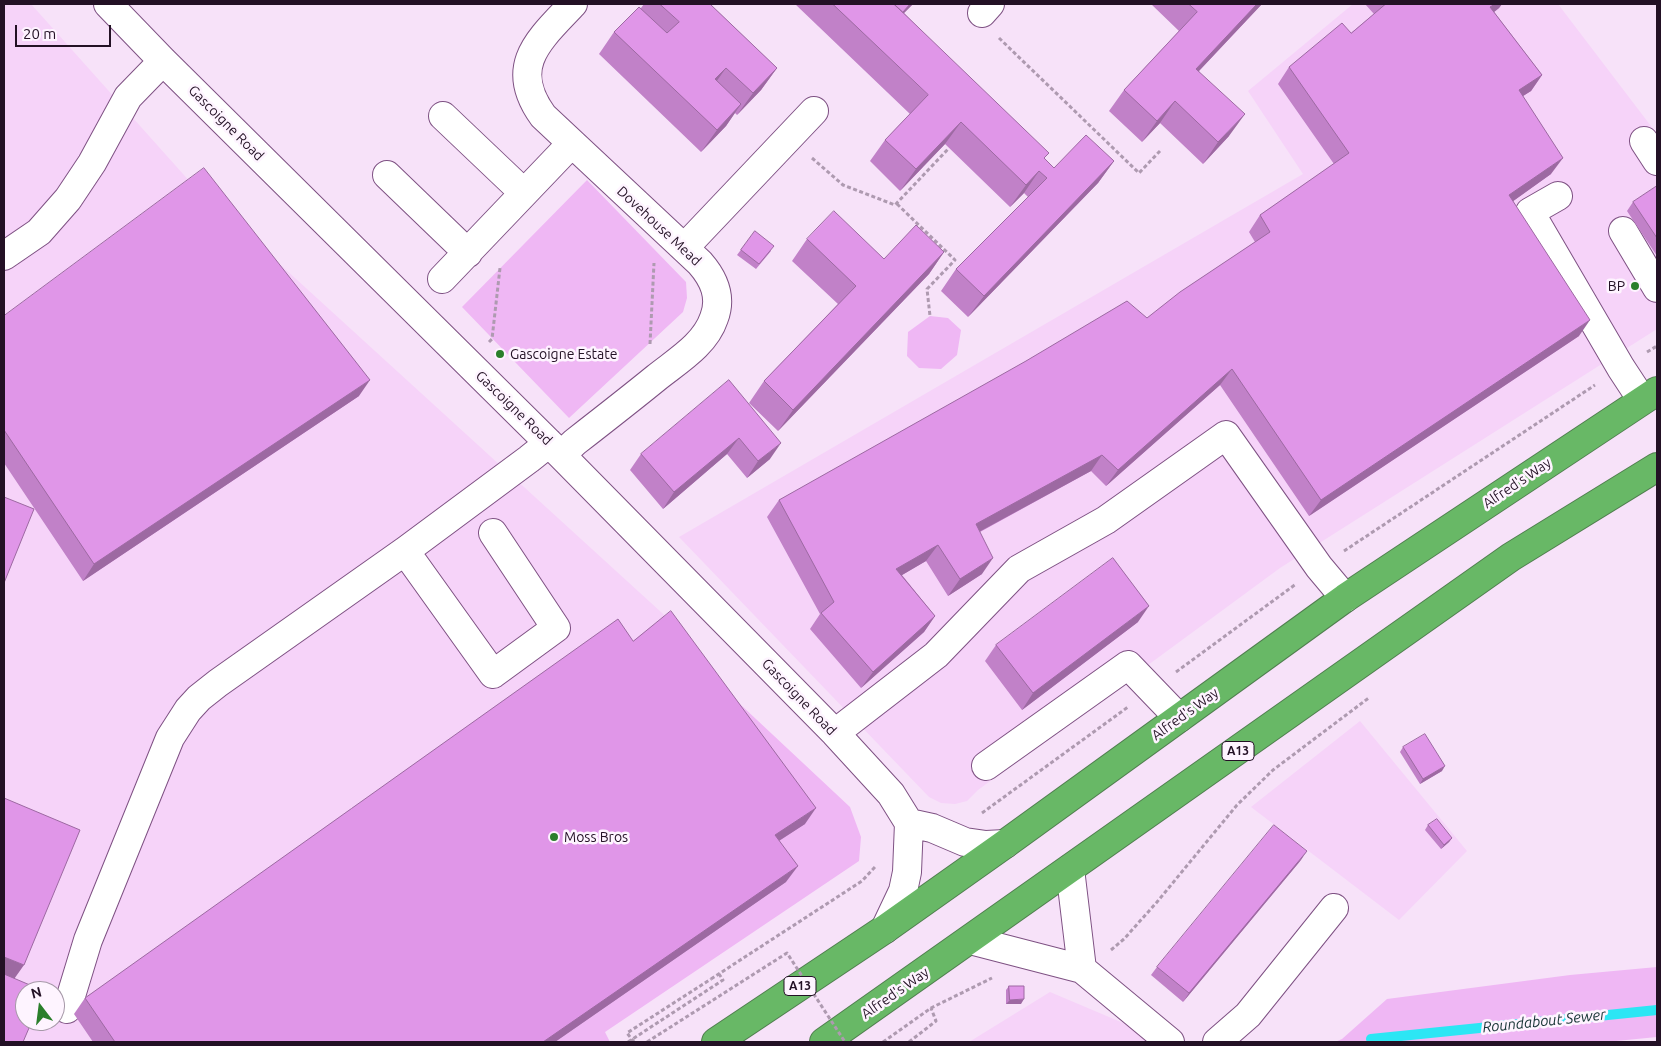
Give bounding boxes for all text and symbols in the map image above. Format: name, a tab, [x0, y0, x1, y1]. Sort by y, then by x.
scale bar	[18, 15, 114, 47]
text: 20 m	[23, 25, 56, 42]
street label: Gascoigne Road	[185, 82, 267, 164]
street label: Dovehouse Mead	[613, 183, 705, 269]
place label: BP	[1608, 278, 1625, 294]
marker: BP	[1629, 280, 1641, 292]
place label: Gascoigne Estate	[510, 346, 617, 362]
marker: Gascoigne Estate	[494, 348, 506, 360]
street label: Gascoigne Road	[472, 367, 556, 449]
street label: Alfred's Way	[1480, 454, 1554, 512]
street label: Gascoigne Road	[758, 655, 840, 739]
street label: Alfred's Way	[1148, 684, 1222, 744]
road number: A13	[1222, 741, 1254, 760]
place label: Moss Bros	[564, 829, 628, 845]
marker: Moss Bros	[548, 831, 560, 843]
street label: Alfred's Way	[858, 964, 932, 1022]
road number: A13	[784, 976, 816, 996]
north arrow	[15, 981, 65, 1031]
text: N	[29, 983, 43, 1002]
water label: Roundabout Sewer	[1481, 1006, 1607, 1036]

